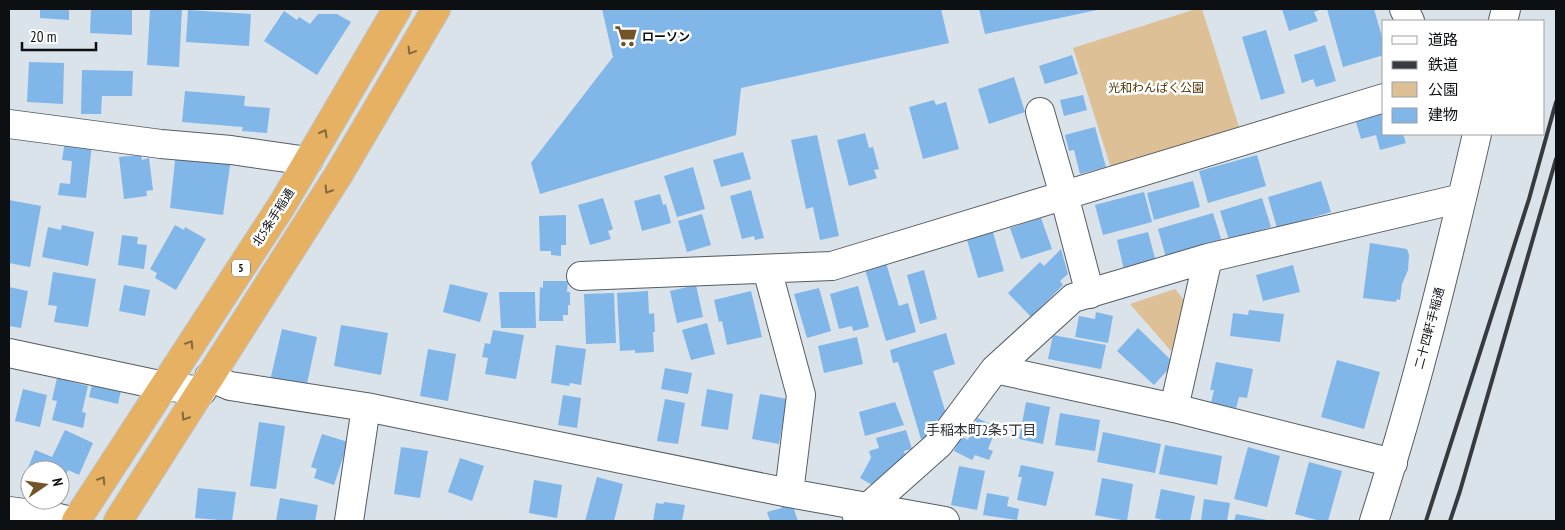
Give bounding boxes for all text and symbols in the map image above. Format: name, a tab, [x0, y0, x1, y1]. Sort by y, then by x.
scale bar	[22, 20, 96, 52]
legend	[1382, 20, 1545, 135]
supermarket icon: ローソン	[613, 23, 639, 49]
text: 20 m	[30, 27, 56, 46]
place label: ローソン	[642, 29, 690, 44]
text: 道路	[1428, 30, 1458, 49]
one-way arrow	[408, 45, 418, 54]
text: 鉄道	[1428, 55, 1458, 74]
park label: 光和わんぱく公園	[1108, 80, 1204, 95]
text: 公園	[1428, 80, 1458, 99]
text: 建物	[1428, 105, 1458, 124]
one-way arrow	[318, 129, 328, 138]
street label: 北5条手稲通	[249, 185, 297, 249]
one-way arrow	[325, 185, 334, 194]
road number: 5	[232, 260, 250, 276]
street label: 二十四軒手稲通	[1411, 285, 1447, 371]
one-way arrow	[184, 340, 194, 349]
one-way arrow	[182, 411, 192, 420]
district label: 手稲本町2条5丁目	[926, 421, 1036, 439]
north arrow	[20, 460, 70, 510]
text: N	[48, 476, 67, 488]
one-way arrow	[96, 477, 106, 486]

